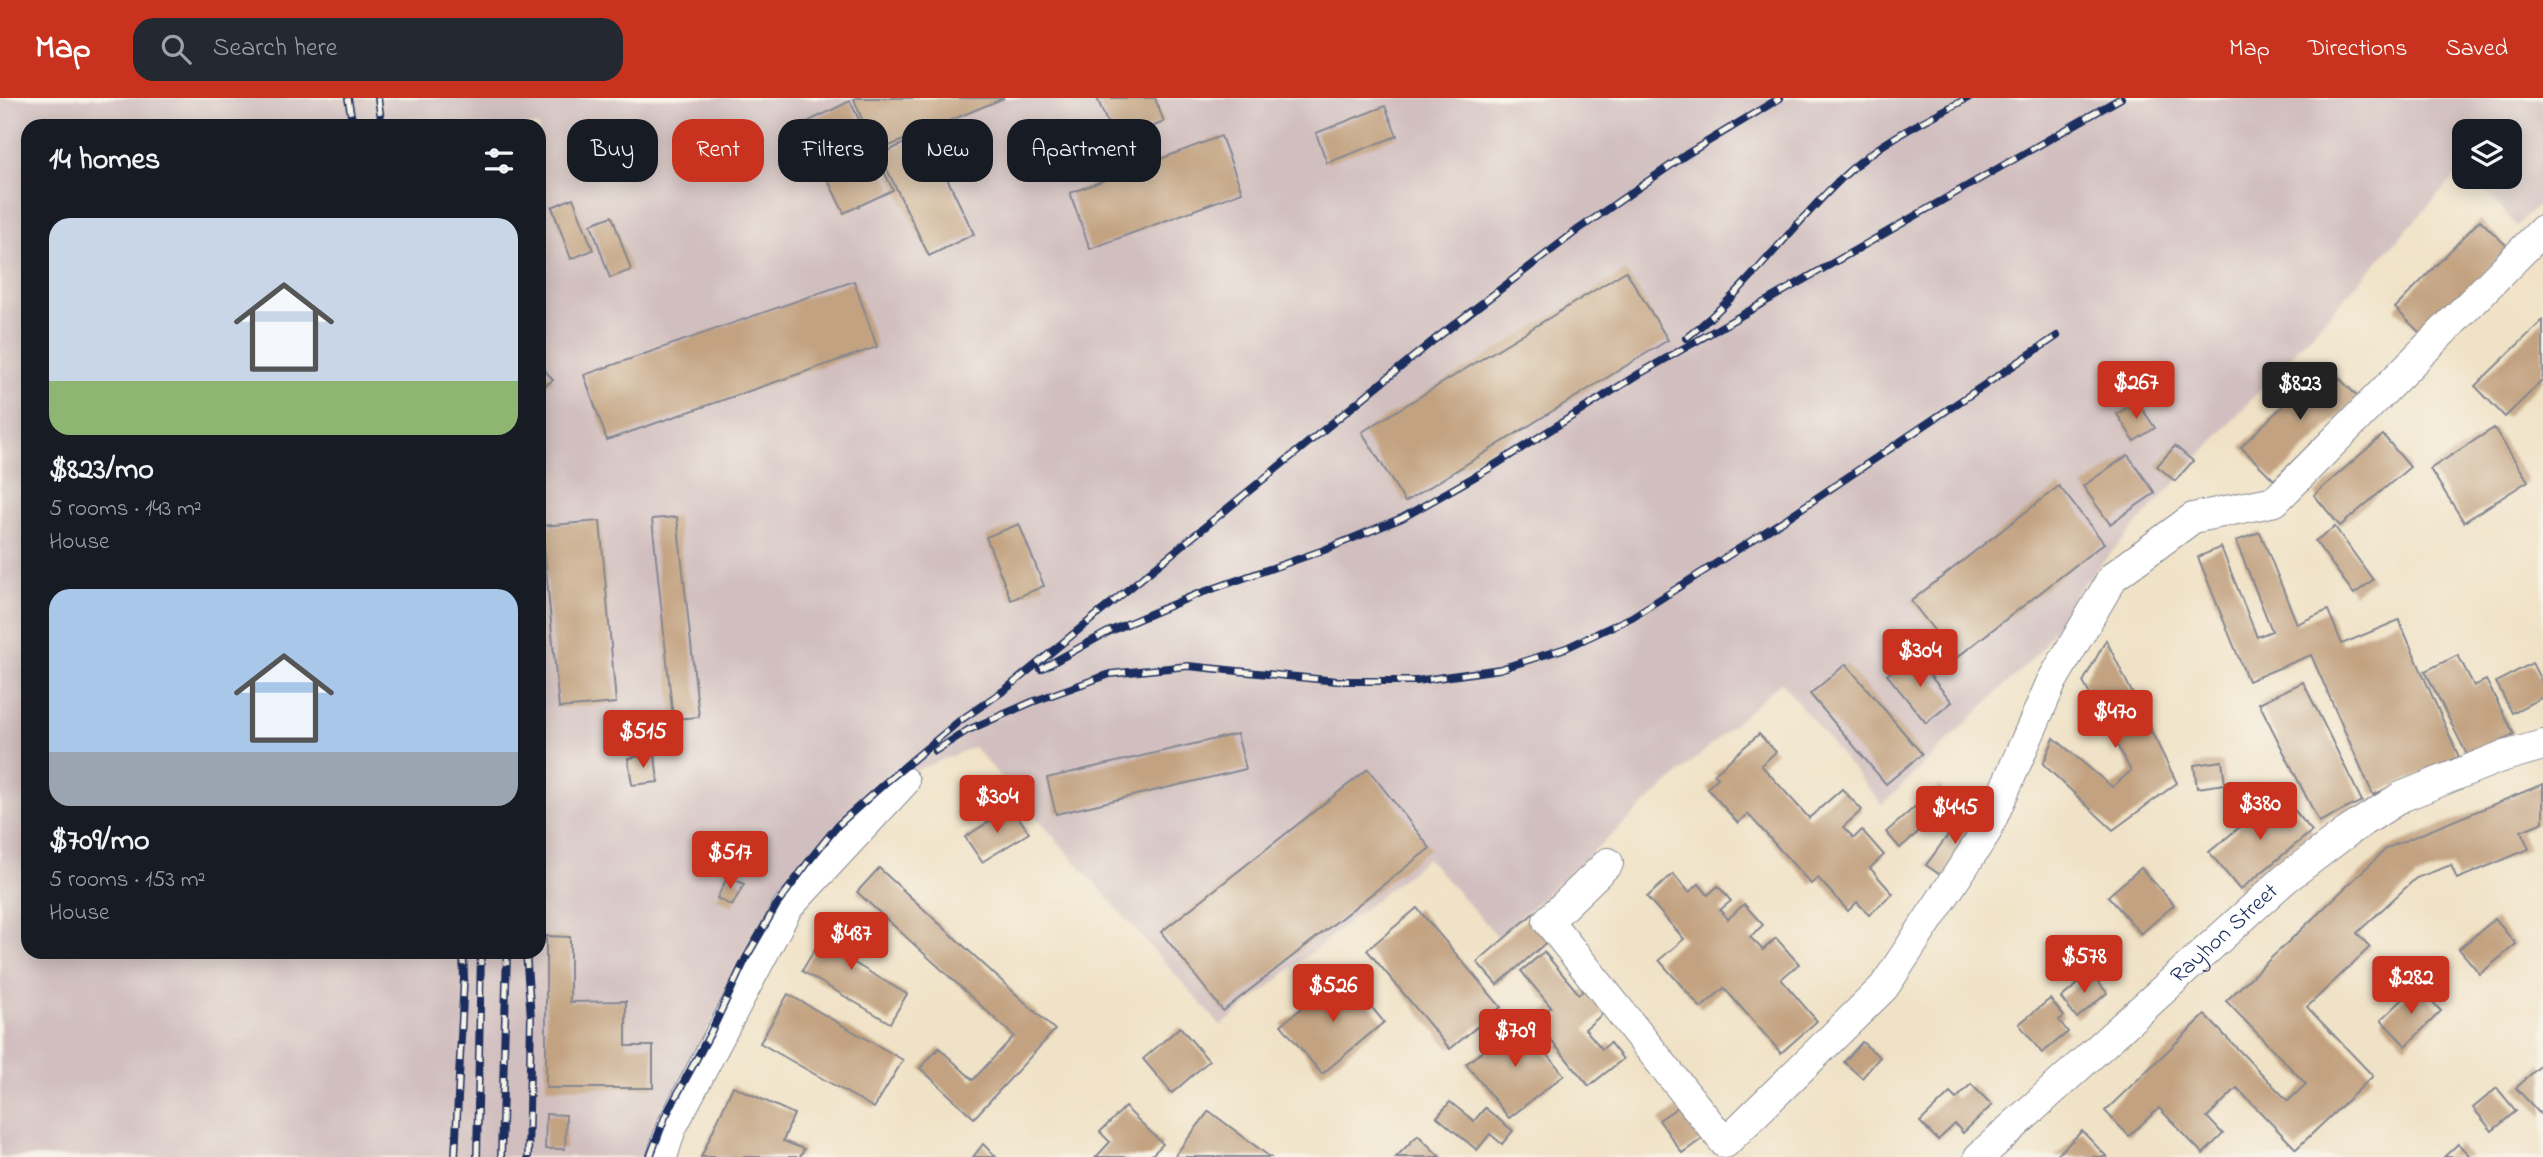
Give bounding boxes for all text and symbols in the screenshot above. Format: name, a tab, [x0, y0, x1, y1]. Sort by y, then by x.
search box	[133, 18, 623, 81]
text: Map	[35, 25, 91, 73]
icon: search	[157, 30, 195, 68]
text: Search here	[213, 30, 337, 68]
text: Map	[2229, 32, 2270, 67]
text: Directions	[2308, 32, 2407, 67]
text: Saved	[2445, 32, 2508, 67]
chip: Buy	[567, 119, 658, 182]
chip: Rent	[672, 119, 764, 182]
chip: Filters	[778, 119, 888, 182]
chip: New	[902, 119, 993, 182]
chip: Apartment	[1007, 119, 1161, 182]
map controls	[2452, 119, 2522, 189]
button: layers	[2452, 119, 2522, 189]
text: 14 homes	[49, 139, 160, 183]
icon: filters	[480, 142, 518, 180]
icon: home	[221, 264, 347, 390]
pin: $267	[2095, 362, 2177, 421]
pin: $823	[2259, 362, 2341, 422]
text: $267	[2114, 367, 2158, 400]
text: $823	[2278, 368, 2322, 401]
text: $823/mo	[49, 449, 154, 493]
text: 5 rooms · 143 m²	[49, 493, 202, 526]
text: House	[49, 526, 109, 559]
pin: $304	[1879, 630, 1961, 689]
icon: home	[221, 635, 347, 761]
text: $304	[1899, 635, 1941, 668]
pin: $470	[2074, 690, 2156, 750]
text: $470	[2094, 696, 2136, 729]
pin: $515	[602, 710, 684, 770]
text: $515	[619, 716, 667, 749]
pin: $304	[956, 776, 1038, 835]
text: $304	[976, 781, 1018, 814]
pin: $380	[2219, 782, 2301, 842]
pin: $445	[1914, 786, 1996, 846]
text: $380	[2239, 788, 2281, 821]
text: $445	[1932, 792, 1978, 825]
text: $709/mo	[49, 820, 150, 864]
pin: $517	[689, 832, 771, 891]
text: $517	[708, 837, 752, 870]
text: 5 rooms · 153 m²	[49, 864, 205, 897]
street label: Rayhon Street	[2163, 876, 2286, 992]
text: House	[49, 897, 109, 930]
pin: $487	[810, 912, 892, 972]
text: $487	[830, 918, 872, 951]
pin: $578	[2043, 936, 2125, 995]
text: $578	[2061, 941, 2107, 974]
pin: $282	[2370, 956, 2452, 1016]
text: $282	[2388, 962, 2434, 995]
pin: $526	[1292, 964, 1374, 1024]
text: $526	[1309, 970, 1357, 1003]
pin: $709	[1474, 1010, 1556, 1069]
text: $709	[1495, 1015, 1535, 1048]

